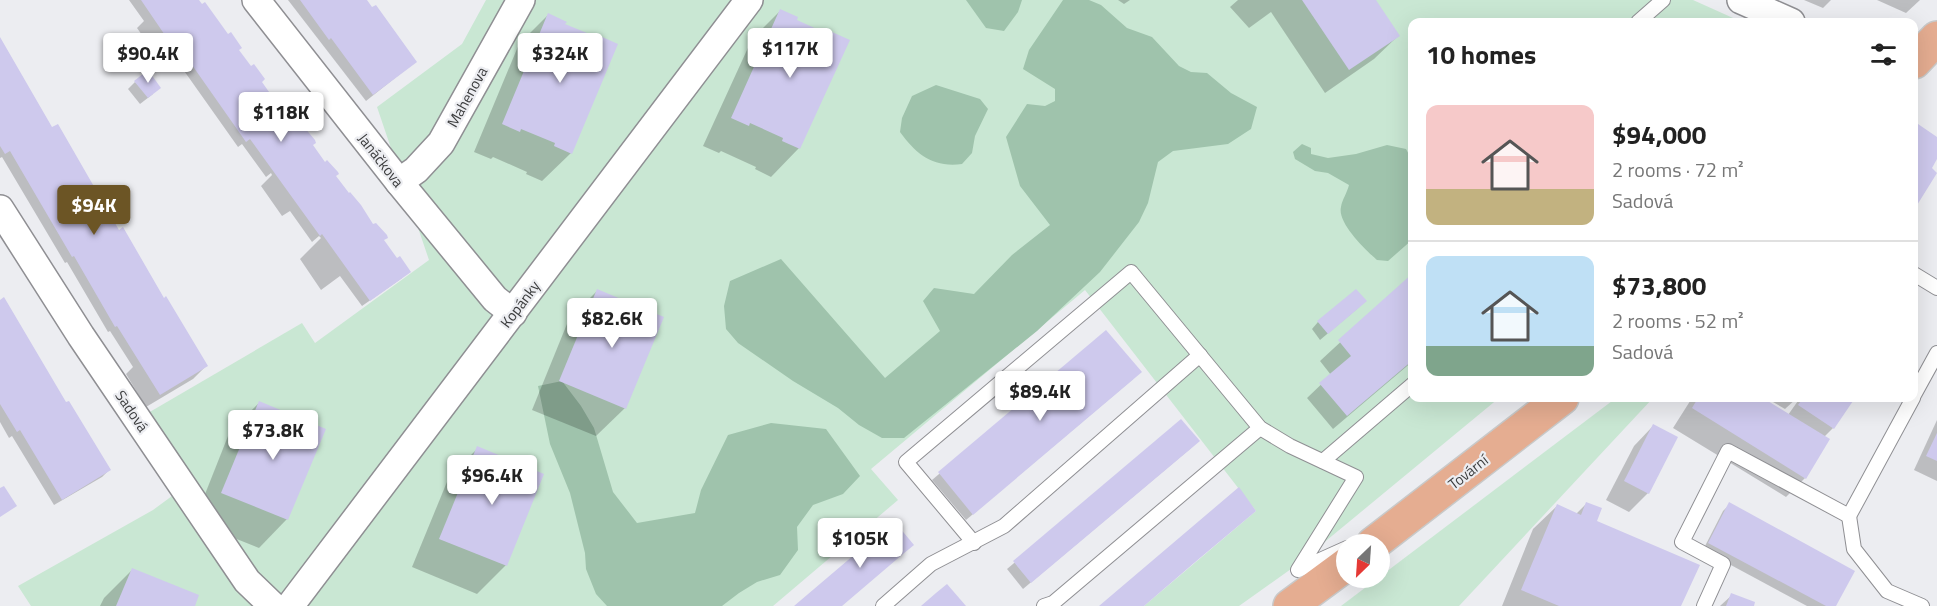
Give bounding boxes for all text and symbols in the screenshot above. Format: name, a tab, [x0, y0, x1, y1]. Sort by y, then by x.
pin: $117K	[748, 28, 832, 79]
text: $117K	[762, 32, 818, 63]
pin: $90.4K	[99, 33, 197, 84]
pin: $324K	[518, 33, 602, 84]
text: 10 homes	[1426, 35, 1536, 74]
text: $90.4K	[117, 37, 179, 68]
text: $324K	[532, 37, 588, 68]
icon: filters	[1867, 38, 1900, 71]
street label: Mahenova	[441, 62, 493, 132]
pin: $118K	[239, 92, 323, 143]
text: $118K	[253, 96, 309, 127]
text: $94,000	[1612, 115, 1706, 154]
street label: Janáčkova	[352, 128, 410, 192]
icon: home	[1474, 129, 1546, 201]
text: 2 rooms · 72 m²	[1612, 154, 1744, 185]
pin: $94K	[58, 185, 130, 236]
text: Sadová	[1612, 185, 1673, 216]
text: $94K	[71, 189, 117, 220]
text: $73,800	[1612, 266, 1706, 305]
street label: Kopánky	[495, 275, 545, 333]
icon: home	[1474, 280, 1546, 352]
pin: $82.6K	[563, 298, 661, 349]
text: $82.6K	[581, 302, 643, 333]
text: 2 rooms · 52 m²	[1612, 305, 1744, 336]
text: Sadová	[1612, 336, 1673, 367]
pin: $89.4K	[991, 371, 1089, 422]
text: $89.4K	[1009, 375, 1071, 406]
street label: Sadová	[110, 386, 155, 437]
pin: $73.8K	[224, 410, 322, 461]
text: $73.8K	[242, 414, 304, 445]
street label: Tovární	[1443, 448, 1494, 495]
pin: $96.4K	[443, 455, 541, 506]
text: $96.4K	[461, 459, 523, 490]
pin: $105K	[818, 518, 902, 569]
text: $105K	[832, 522, 888, 553]
north arrow	[1336, 534, 1390, 588]
map controls	[1336, 534, 1390, 588]

